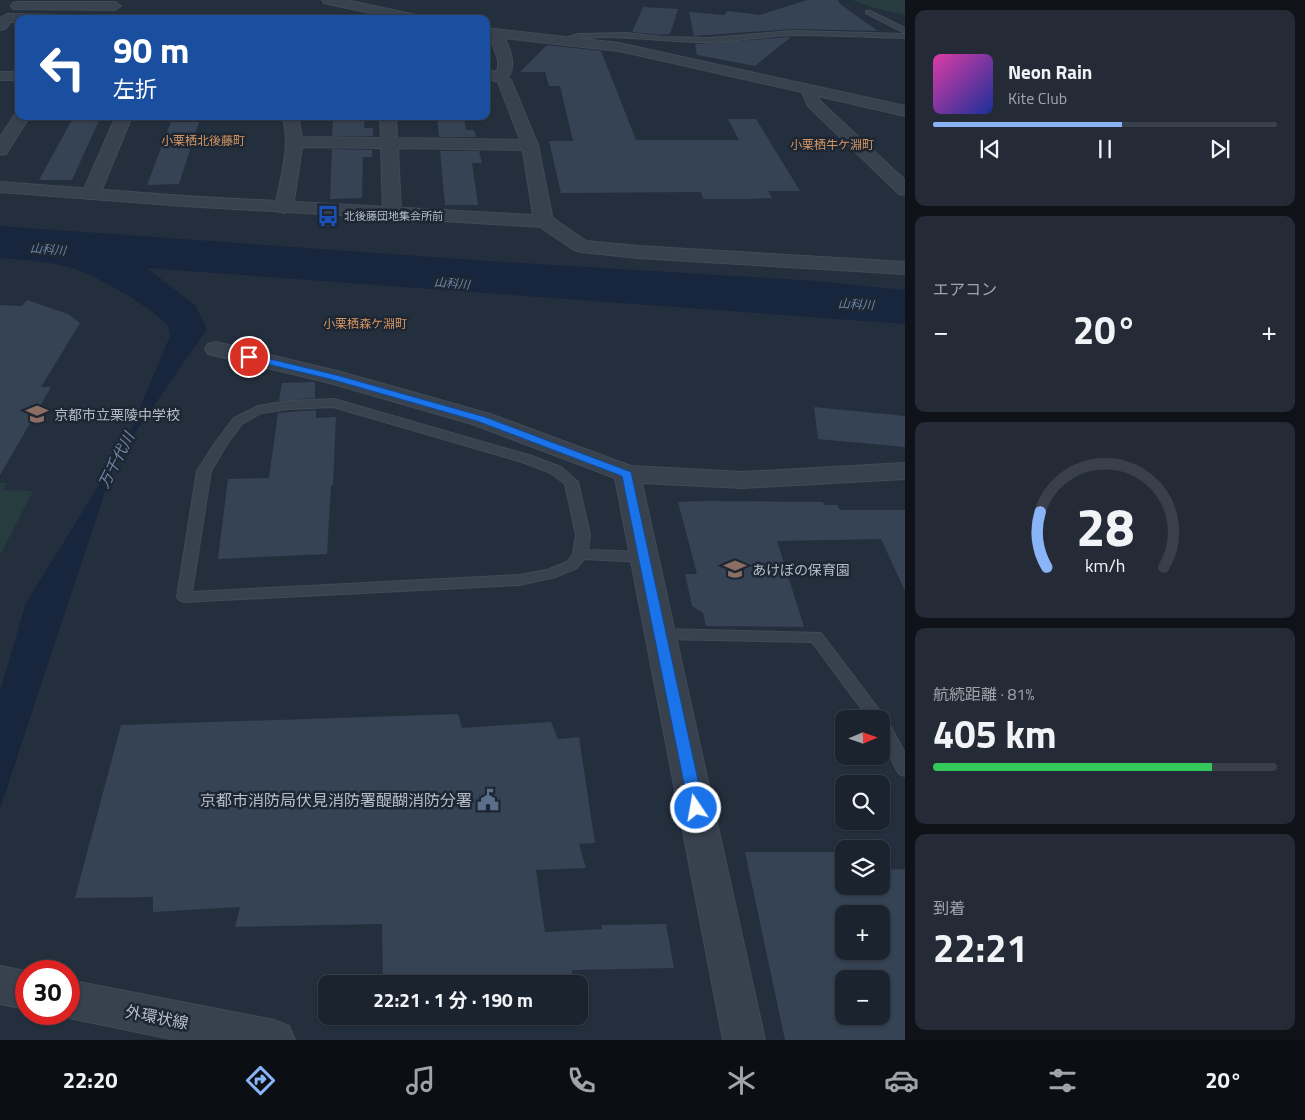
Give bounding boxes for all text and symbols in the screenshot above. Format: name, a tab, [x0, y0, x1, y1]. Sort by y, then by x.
text: 90 m	[113, 23, 189, 77]
icon: left	[30, 35, 95, 100]
text: Neon Rain	[1008, 57, 1092, 86]
text: 左折	[113, 72, 157, 106]
text: Kite Club	[1008, 86, 1067, 110]
district label: 小栗栖北後藤町	[161, 131, 245, 150]
district label: 小栗栖牛ケ淵町	[790, 135, 874, 154]
icon: previous	[976, 135, 1004, 163]
icon: pause	[1091, 135, 1119, 163]
icon: next	[1206, 135, 1234, 163]
bus stop icon: 北後藤団地集会所前	[315, 203, 341, 229]
place label: 北後藤団地集会所前	[344, 208, 443, 224]
water label: 山科川	[29, 238, 69, 260]
water label: 山科川	[433, 272, 473, 294]
text: エアコン	[933, 277, 997, 301]
water label: 山科川	[838, 294, 876, 315]
text: 20°	[1073, 301, 1137, 359]
text: −	[933, 309, 949, 352]
text: +	[1261, 309, 1277, 352]
district label: 小栗栖森ケ淵町	[323, 314, 407, 333]
pin	[228, 336, 270, 378]
icon: arrive	[235, 343, 263, 371]
school or university icon: 京都市立栗陵中学校	[24, 401, 50, 427]
place label: 京都市立栗陵中学校	[54, 404, 180, 425]
water label: 万千代川	[92, 426, 141, 492]
text: 28	[1076, 487, 1134, 566]
text: km/h	[1085, 552, 1125, 579]
school or university icon: あけぼの保育園	[722, 556, 748, 582]
place label: あけぼの保育園	[752, 559, 850, 580]
text: 航続距離 · 81%	[933, 682, 1034, 706]
text: 405 km	[933, 705, 1057, 763]
north arrow	[835, 710, 890, 765]
map controls	[835, 710, 890, 1025]
button: search	[835, 775, 890, 830]
position arrow	[669, 781, 721, 833]
public building icon: 京都市消防局伏見消防署醍醐消防分署	[475, 787, 501, 813]
place label: 京都市消防局伏見消防署醍醐消防分署	[200, 788, 472, 812]
button: layers	[835, 840, 890, 895]
text: 到着	[933, 896, 965, 920]
button: +	[835, 905, 890, 960]
text: 22:21	[933, 919, 1028, 977]
speed limit sign: 30	[15, 960, 80, 1025]
button: −	[835, 970, 890, 1025]
text: 22:21 · 1 分 · 190 m	[373, 985, 533, 1014]
street label: 外環状線	[123, 999, 191, 1035]
text: 22:20	[63, 1063, 118, 1097]
icon: directions	[243, 1063, 278, 1098]
icon: music	[403, 1063, 438, 1098]
icon: phone	[564, 1063, 599, 1098]
icon: climate	[724, 1063, 759, 1098]
icon: car	[884, 1063, 919, 1098]
icon: filters	[1045, 1063, 1080, 1098]
text: 20°	[1205, 1063, 1242, 1097]

